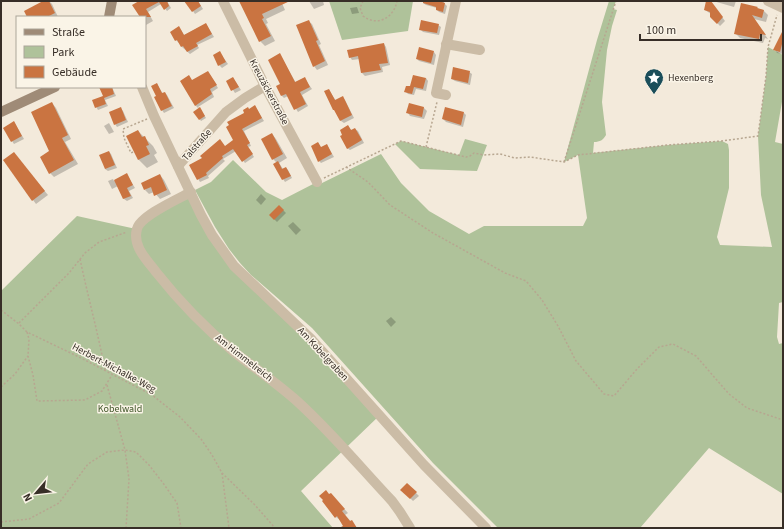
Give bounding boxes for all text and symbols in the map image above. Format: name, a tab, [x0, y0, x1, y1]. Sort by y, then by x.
legend	[16, 16, 146, 88]
scale bar	[640, 16, 761, 42]
text: 100 m	[646, 22, 676, 39]
text: Straße	[52, 24, 85, 41]
text: Park	[52, 44, 74, 61]
street label: Kreuzäckerstraße	[246, 57, 292, 127]
text: Gebäude	[52, 64, 97, 81]
place icon: Hexenberg	[643, 67, 665, 95]
place label: Hexenberg	[668, 71, 713, 85]
street label: Talstraße	[179, 126, 215, 164]
street label: Am Kobelgraben	[294, 324, 352, 384]
street label: Am Himmelreich	[212, 331, 276, 385]
street label: Herbert-Michalke-Weg	[70, 340, 158, 396]
park label: Kobelwald	[98, 402, 142, 416]
north arrow	[16, 473, 56, 513]
text: N	[19, 491, 36, 504]

